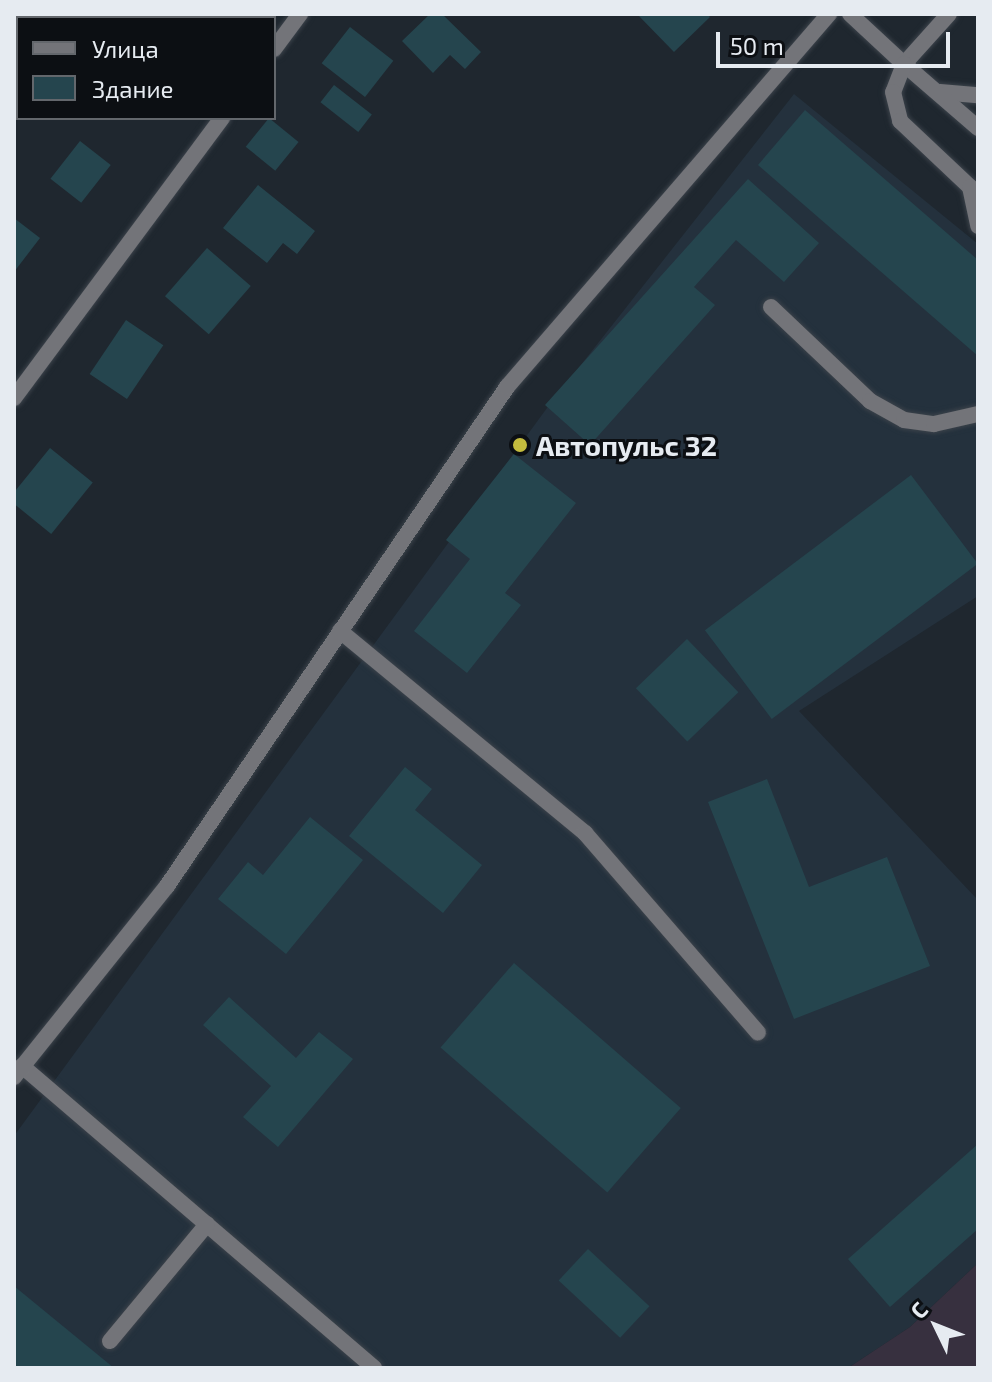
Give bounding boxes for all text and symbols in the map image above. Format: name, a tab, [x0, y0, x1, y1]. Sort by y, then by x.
legend	[16, 16, 276, 120]
scale bar	[720, 16, 954, 66]
text: 50 m	[730, 31, 784, 60]
text: Улица	[92, 34, 159, 63]
text: Здание	[92, 74, 174, 103]
place label: Автопульс 32	[536, 428, 717, 462]
marker: Автопульс 32	[511, 436, 529, 454]
north arrow	[896, 1286, 976, 1366]
text: С	[905, 1296, 932, 1323]

